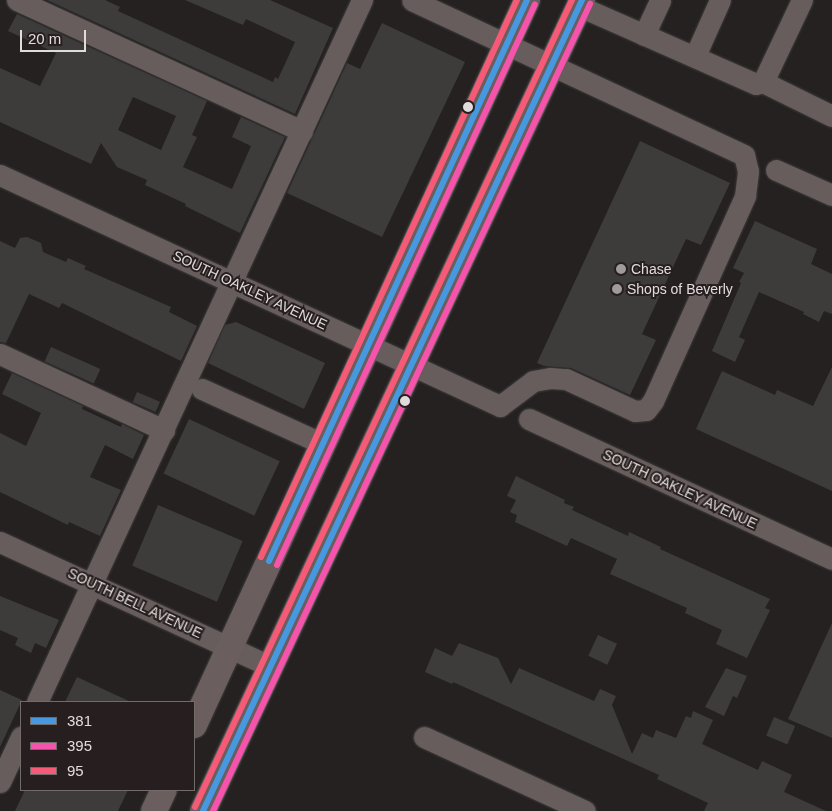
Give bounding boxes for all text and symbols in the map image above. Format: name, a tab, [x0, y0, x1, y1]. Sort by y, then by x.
scale bar	[22, 20, 89, 52]
text: 20 m	[28, 30, 61, 47]
unlabelled marker	[463, 102, 473, 112]
street label: SOUTH OAKLEY AVENUE	[170, 247, 330, 333]
place label: Chase	[631, 261, 671, 277]
marker: Chase	[615, 263, 627, 275]
place label: Shops of Beverly	[627, 281, 733, 297]
marker: Shops of Beverly	[611, 283, 623, 295]
unlabelled marker	[400, 396, 410, 406]
street label: SOUTH OAKLEY AVENUE	[600, 446, 760, 532]
street label: SOUTH BELL AVENUE	[65, 564, 205, 642]
legend	[20, 701, 195, 791]
text: 381	[67, 712, 92, 729]
text: 395	[67, 737, 92, 754]
text: 95	[67, 762, 84, 779]

